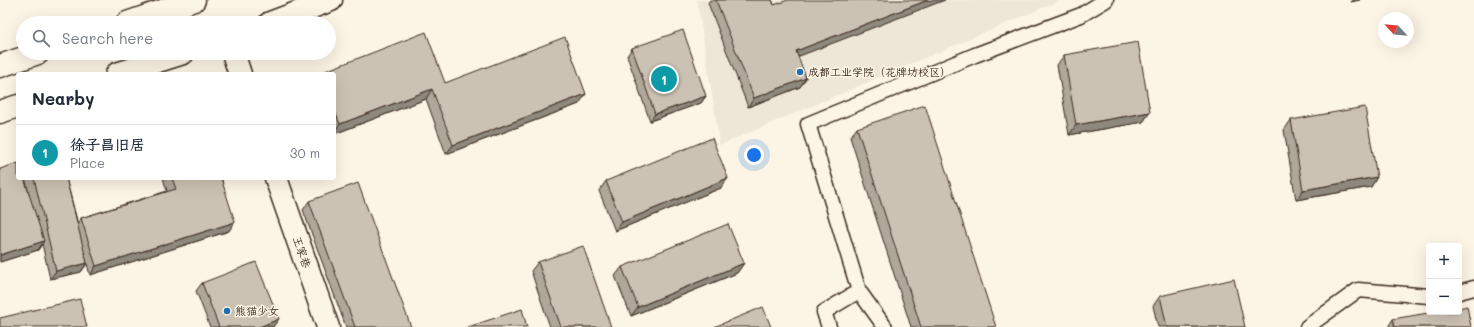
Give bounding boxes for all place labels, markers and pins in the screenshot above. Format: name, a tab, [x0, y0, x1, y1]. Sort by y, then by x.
pin: 1	[651, 64, 677, 94]
place label: 成都工业学院（花牌坊校区）	[808, 64, 951, 79]
marker: 成都工业学院（花牌坊校区）	[795, 67, 805, 77]
place label: 熊猫少女	[235, 303, 279, 318]
marker: 熊猫少女	[222, 306, 232, 316]

